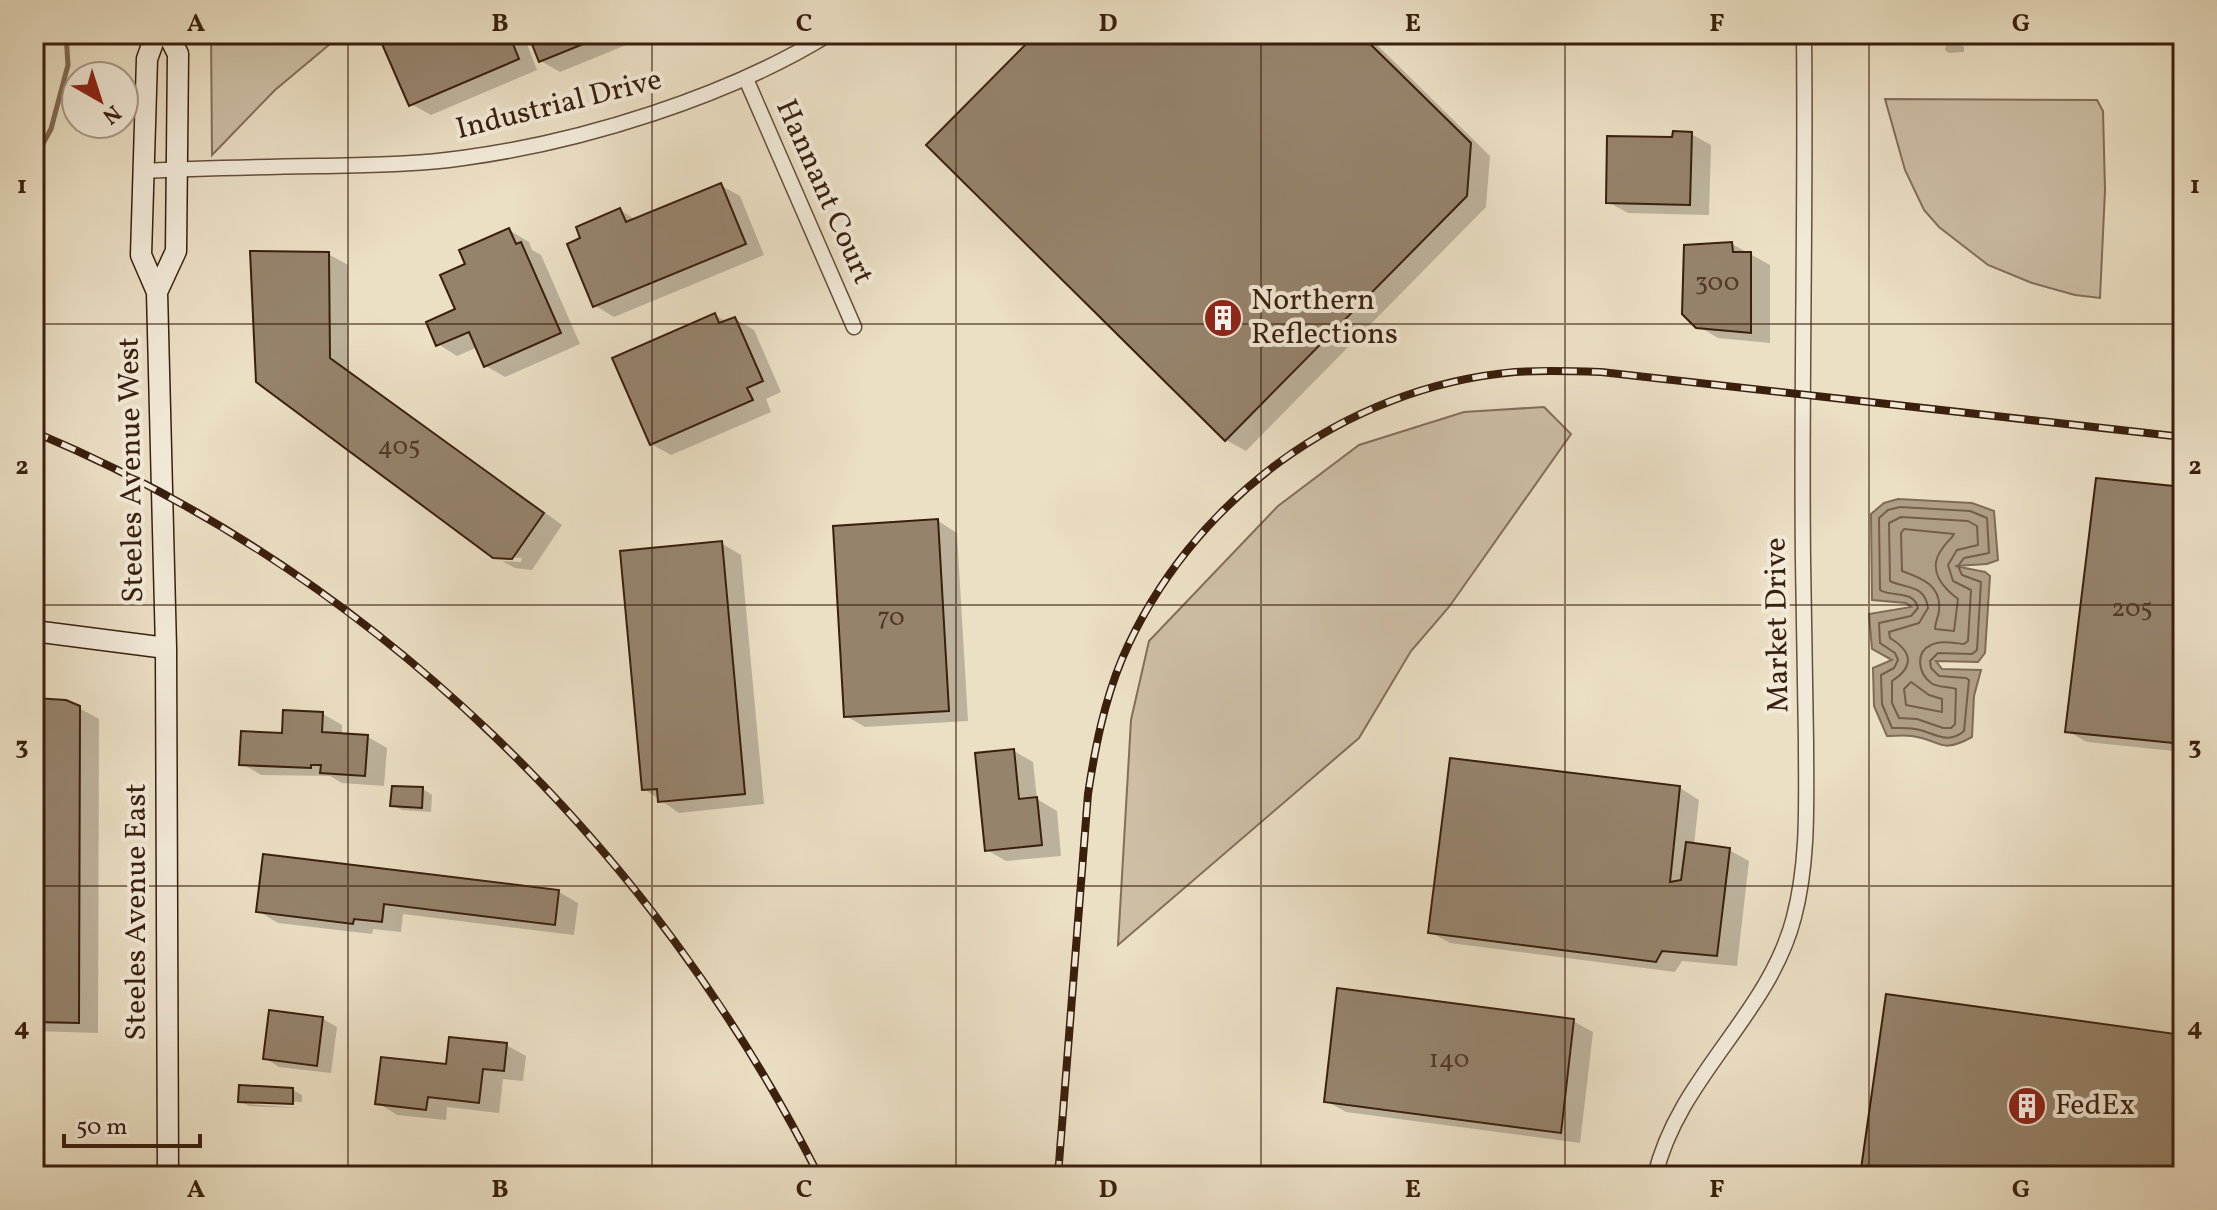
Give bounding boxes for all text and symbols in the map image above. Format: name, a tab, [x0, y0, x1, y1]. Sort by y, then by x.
text: A	[187, 6, 206, 42]
text: B	[491, 6, 509, 42]
text: C	[796, 6, 812, 42]
text: D	[1098, 6, 1118, 42]
text: E	[1405, 6, 1421, 42]
text: F	[1709, 6, 1725, 42]
text: G	[2012, 6, 2030, 42]
street label: Industrial Drive	[452, 59, 666, 151]
north arrow	[60, 60, 140, 140]
street label: Hannant Court	[764, 93, 884, 291]
text: N	[95, 97, 127, 131]
text: 1	[17, 168, 27, 204]
text: 1	[2190, 168, 2200, 204]
house number: 300	[1695, 265, 1739, 301]
place label: Northern Reflections	[1251, 280, 1398, 356]
building icon: Northern Reflections	[1202, 297, 1244, 339]
street label: Steeles Avenue West	[109, 337, 155, 603]
house number: 405	[378, 429, 420, 465]
text: 2	[15, 449, 29, 485]
text: 2	[2188, 449, 2202, 485]
street label: Market Drive	[1755, 537, 1801, 713]
house number: 205	[2111, 591, 2153, 627]
house number: 70	[877, 600, 905, 636]
text: 3	[15, 729, 29, 765]
text: 3	[2188, 729, 2202, 765]
street label: Steeles Avenue East	[116, 783, 158, 1041]
text: 4	[14, 1010, 30, 1046]
text: 4	[2187, 1010, 2203, 1046]
house number: 140	[1429, 1042, 1469, 1078]
building icon: FedEx	[2006, 1085, 2048, 1127]
place label: FedEx	[2055, 1085, 2135, 1127]
scale bar	[64, 1098, 200, 1148]
text: 50 m	[76, 1111, 128, 1145]
text: A	[187, 1172, 206, 1208]
text: B	[491, 1172, 509, 1208]
text: C	[796, 1172, 812, 1208]
text: D	[1098, 1172, 1118, 1208]
text: E	[1405, 1172, 1421, 1208]
text: F	[1709, 1172, 1725, 1208]
text: G	[2012, 1172, 2030, 1208]

